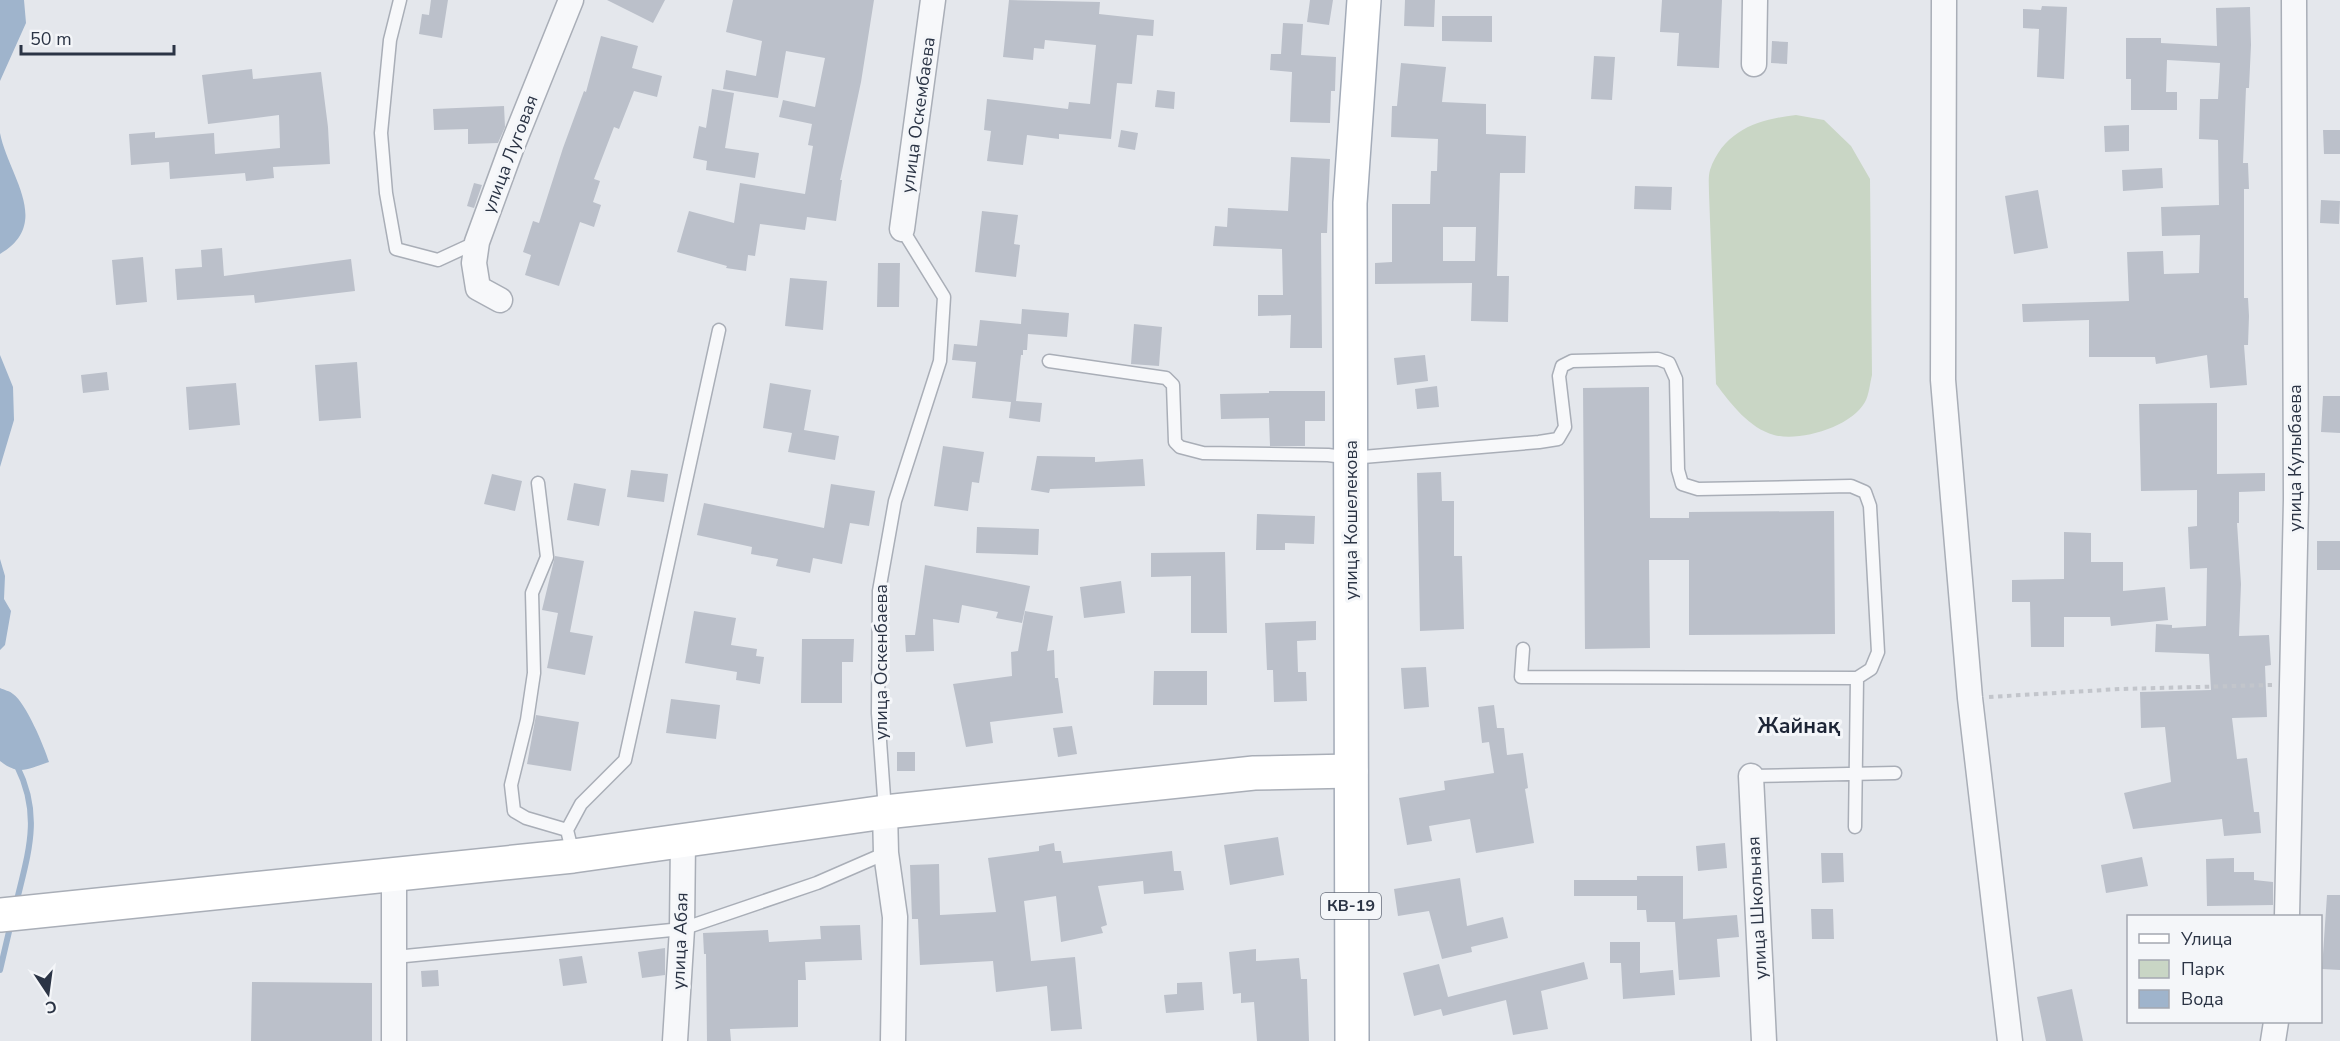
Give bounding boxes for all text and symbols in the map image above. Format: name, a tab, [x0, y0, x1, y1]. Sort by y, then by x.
scale bar	[21, 18, 174, 56]
text: 50 m	[30, 27, 72, 51]
street label: улица Оскембаева	[895, 35, 941, 195]
street label: улица Луговая	[476, 91, 544, 217]
street label: улица Кулыбаева	[2283, 384, 2307, 532]
street label: улица Кошелекова	[1339, 440, 1363, 600]
street label: улица Оскенбаева	[869, 584, 893, 740]
district label: Жайнақ	[1758, 712, 1841, 740]
street label: улица Школьная	[1741, 836, 1773, 980]
street label: улица Абая	[666, 892, 694, 990]
road number: КВ-19	[1321, 893, 1381, 919]
legend	[2127, 915, 2322, 1023]
text: Улица	[2180, 927, 2232, 951]
text: Парк	[2181, 957, 2225, 981]
north arrow	[18, 963, 78, 1023]
text: Вода	[2181, 987, 2224, 1011]
text: С	[43, 995, 59, 1019]

